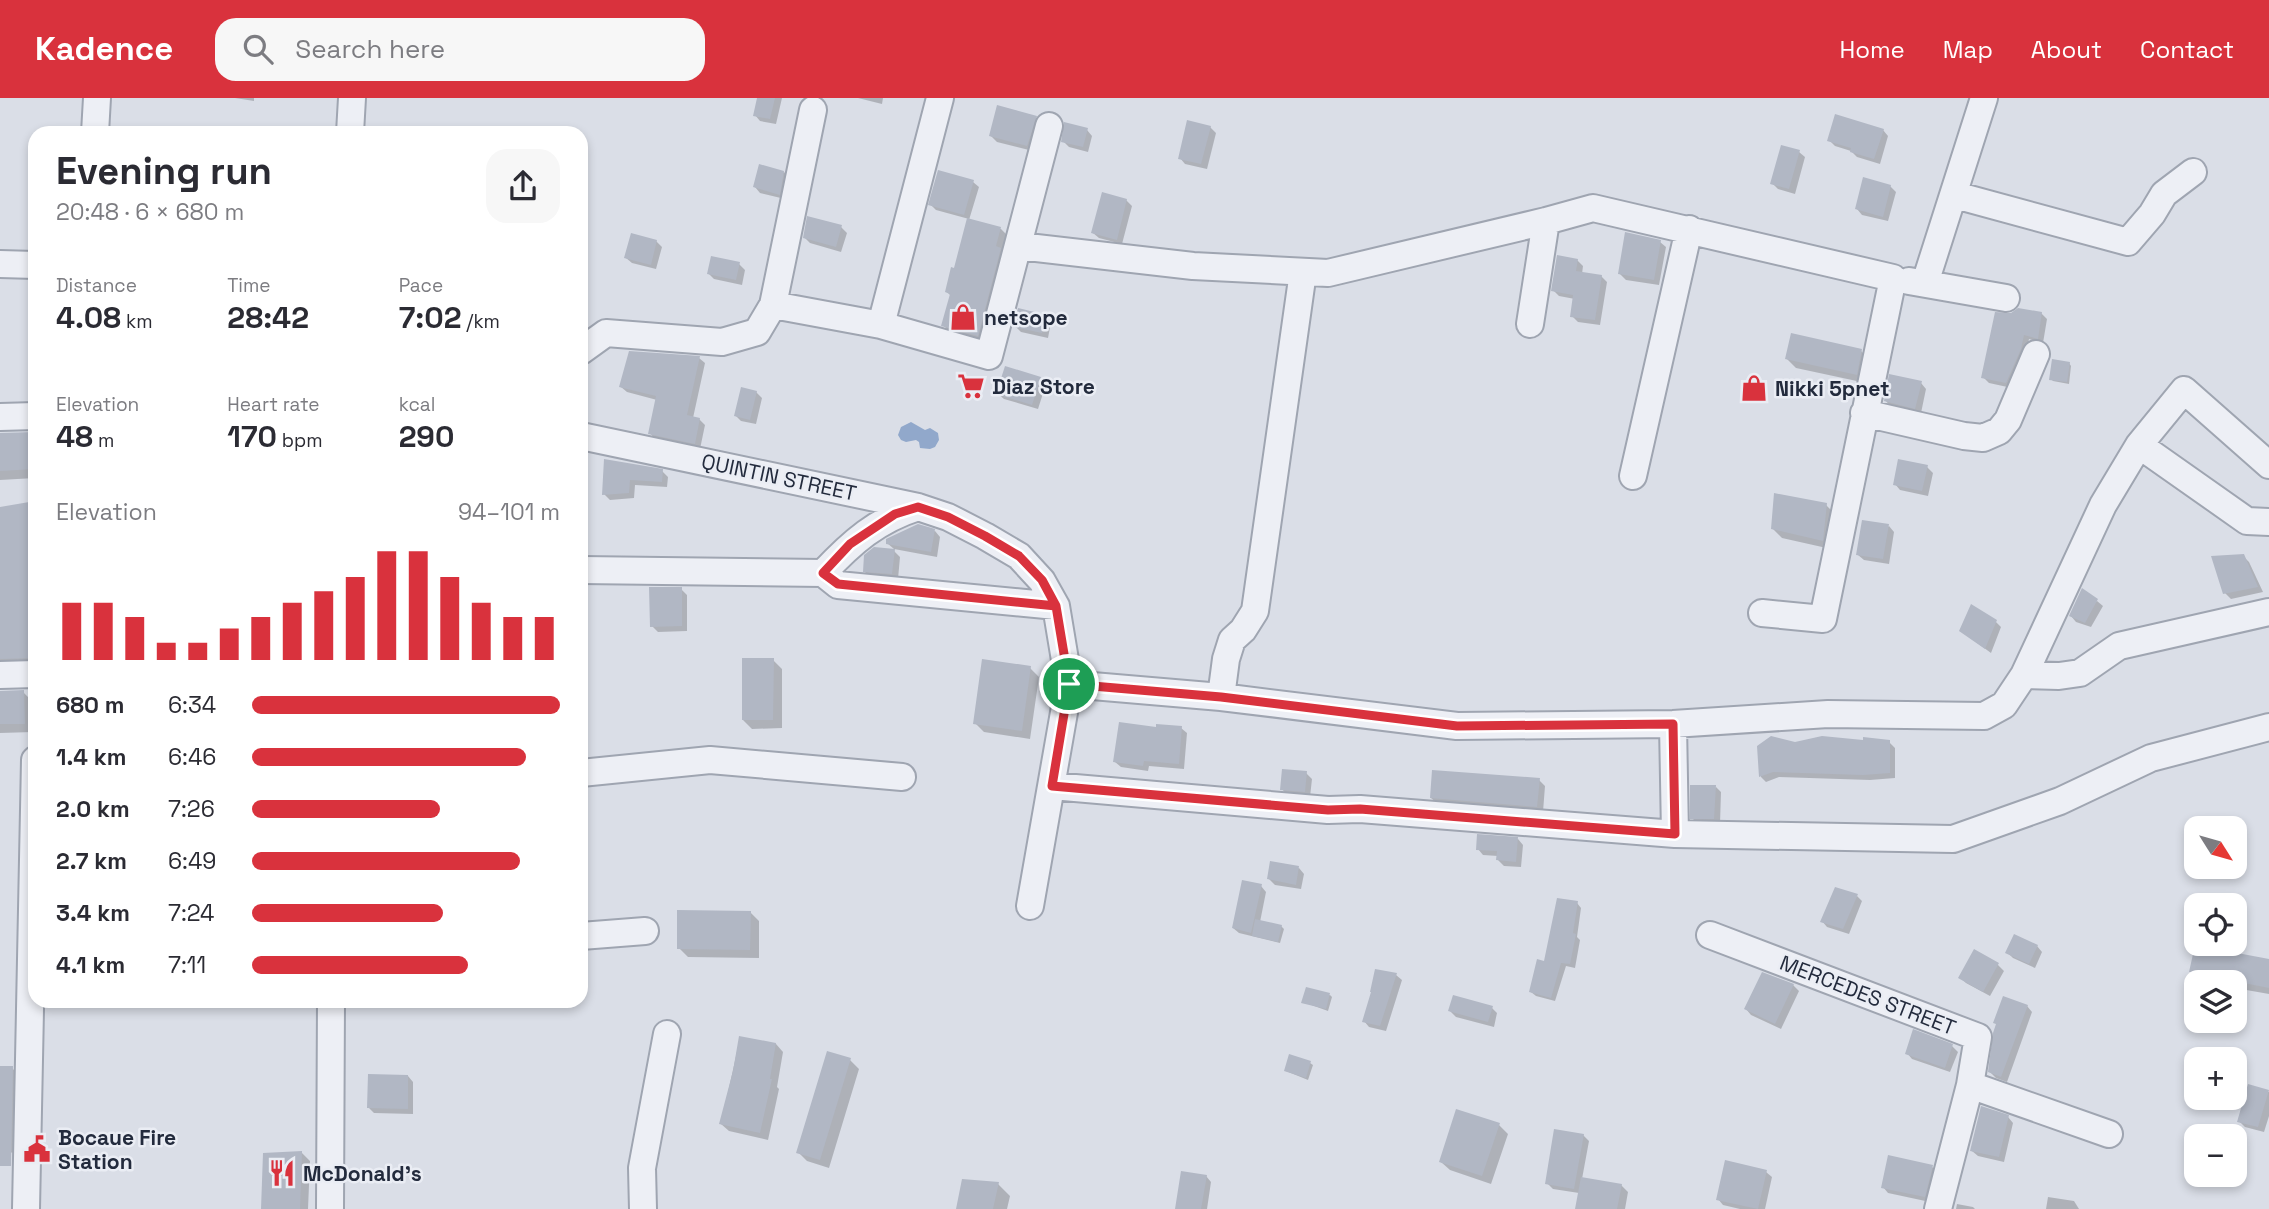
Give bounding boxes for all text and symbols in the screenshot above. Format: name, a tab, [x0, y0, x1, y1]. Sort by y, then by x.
search box	[215, 18, 705, 81]
text: Kadence	[35, 28, 173, 70]
icon: search	[239, 30, 277, 68]
text: Search here	[295, 32, 445, 66]
text: Home	[1839, 34, 1905, 65]
text: Map	[1943, 34, 1993, 65]
text: About	[2031, 34, 2102, 65]
text: Contact	[2140, 34, 2234, 65]
text: Evening run	[56, 147, 272, 195]
button: share	[486, 149, 560, 223]
text: 20:48 · 6 × 680 m	[56, 197, 244, 227]
text: Distance	[56, 273, 137, 298]
text: Time	[227, 273, 271, 298]
text: Pace	[399, 273, 443, 298]
text: 4.08	[56, 298, 121, 337]
text: 28:42	[227, 298, 309, 337]
text: 7:02	[399, 298, 461, 337]
shop icon: netsope	[948, 302, 978, 332]
place label: netsope	[984, 304, 1068, 331]
text: km	[121, 309, 153, 334]
text: /km	[461, 309, 500, 334]
supermarket icon: Diaz Store	[956, 371, 986, 401]
place label: Diaz Store	[992, 373, 1095, 400]
shop icon: Nikki 5pnet	[1739, 373, 1769, 403]
place label: Nikki 5pnet	[1775, 375, 1890, 402]
text: Elevation	[56, 392, 139, 417]
text: Heart rate	[227, 392, 320, 417]
text: kcal	[399, 392, 435, 417]
text: 48	[56, 417, 93, 456]
text: 170	[227, 417, 277, 456]
text: 290	[399, 417, 454, 456]
text: m	[93, 428, 114, 453]
text: bpm	[277, 428, 323, 453]
street label: QUINTIN STREET	[699, 447, 859, 507]
text: Elevation	[56, 497, 157, 527]
text: 94–101 m	[458, 497, 560, 527]
pin	[1039, 654, 1099, 714]
icon: arrive	[1050, 665, 1088, 703]
text: 680 m	[56, 690, 124, 720]
text: 6:34	[168, 690, 216, 720]
text: 1.4 km	[56, 742, 126, 772]
text: 6:46	[168, 742, 216, 772]
text: 2.0 km	[56, 794, 130, 824]
text: 7:26	[168, 794, 215, 824]
north arrow	[2184, 816, 2247, 878]
map controls	[2184, 816, 2247, 1187]
text: 2.7 km	[56, 846, 127, 876]
text: 6:49	[168, 846, 216, 876]
button: locate	[2184, 893, 2247, 956]
text: 3.4 km	[56, 898, 130, 928]
text: 7:24	[168, 898, 214, 928]
street label: MERCEDES STREET	[1776, 949, 1960, 1041]
text: 4.1 km	[56, 950, 125, 980]
text: 7:11	[168, 950, 206, 980]
button: layers	[2184, 970, 2247, 1033]
button: +	[2184, 1047, 2247, 1110]
place label: Bocaue Fire Station	[58, 1124, 176, 1175]
button: −	[2184, 1124, 2247, 1187]
public building icon: Bocaue Fire Station	[22, 1134, 52, 1164]
restaurant icon: McDonald's	[267, 1158, 297, 1188]
place label: McDonald's	[303, 1160, 422, 1187]

